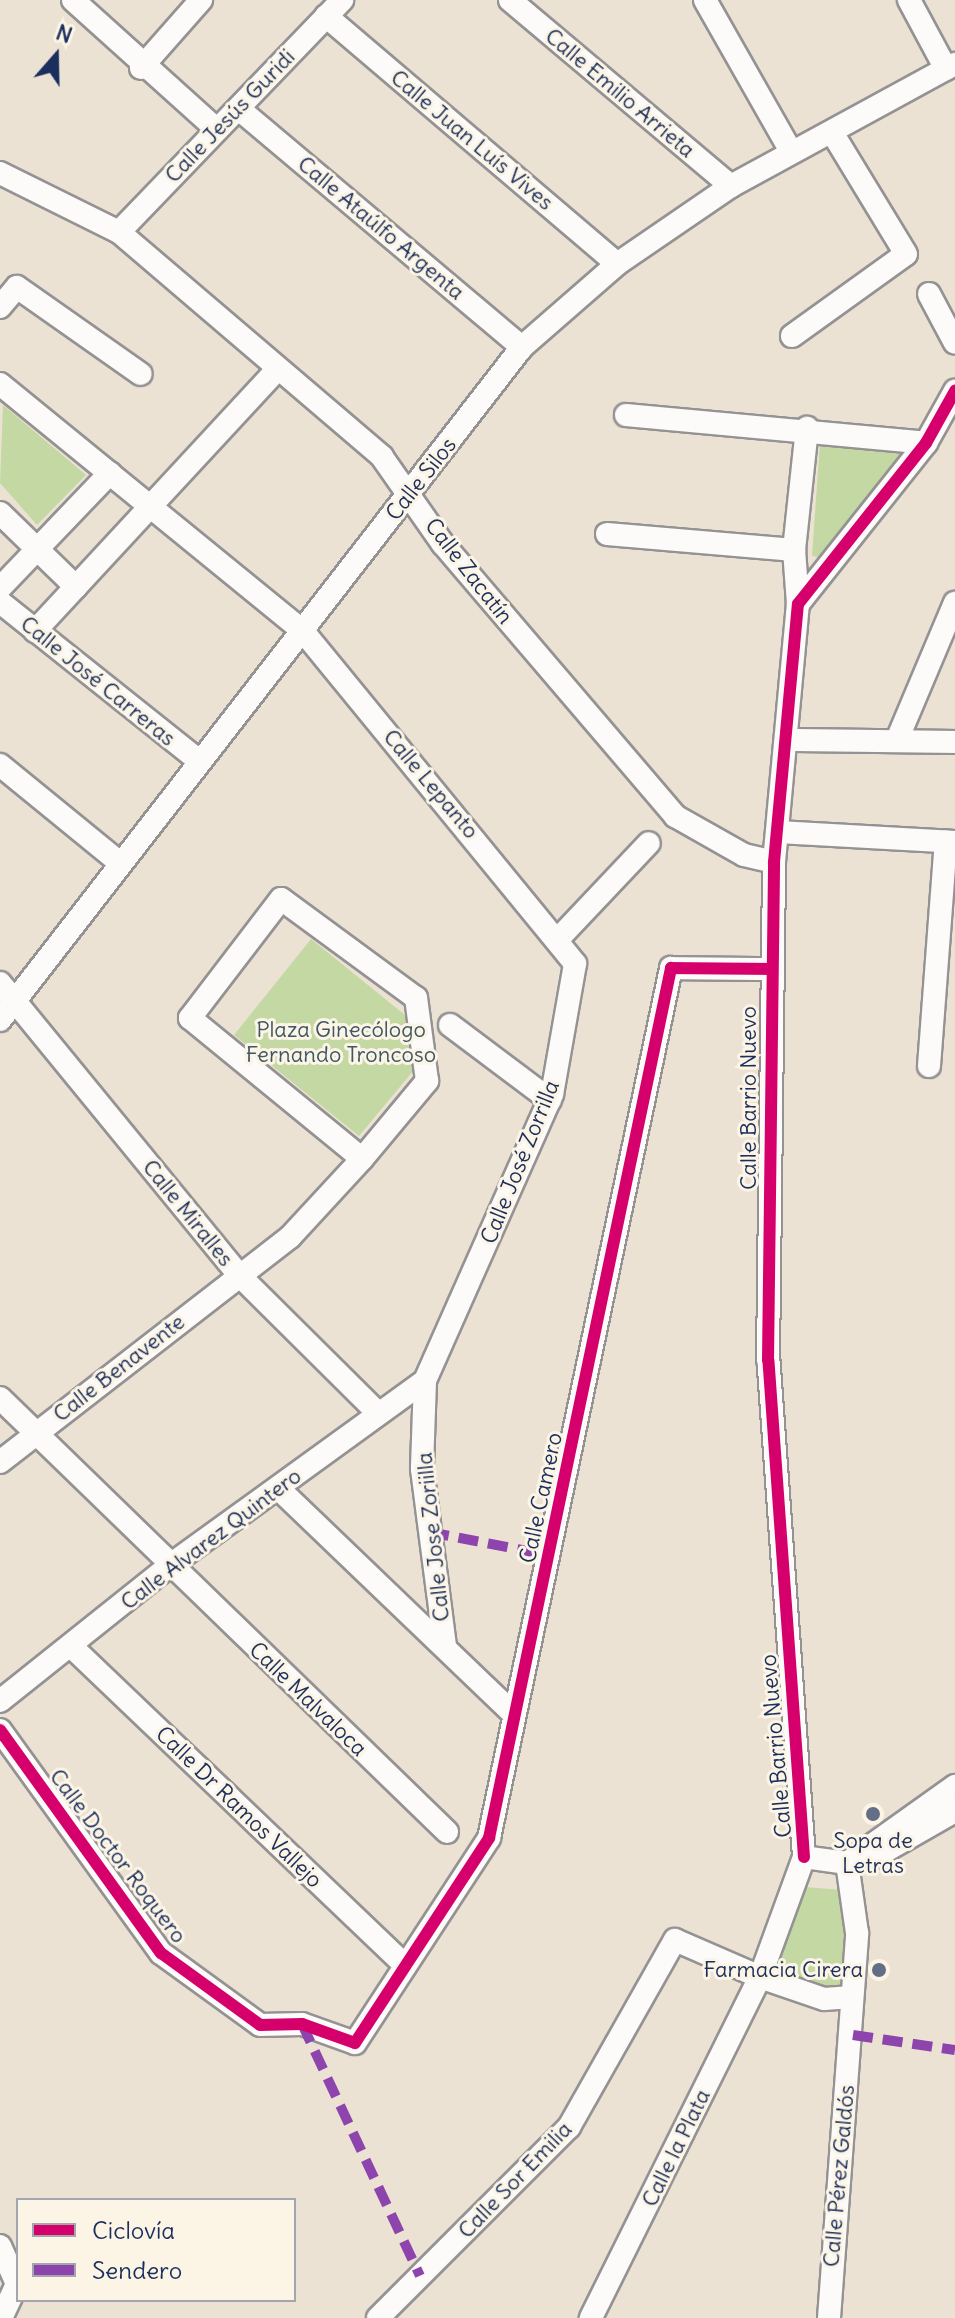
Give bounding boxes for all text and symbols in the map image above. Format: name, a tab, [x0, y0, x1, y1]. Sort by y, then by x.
north arrow	[16, 16, 96, 96]
text: N	[52, 18, 76, 49]
street label: Calle Emilio Arrieta	[540, 23, 700, 163]
street label: Calle Jesús Guridi	[160, 44, 300, 188]
street label: Calle Juan Luís Vives	[385, 64, 559, 216]
street label: Calle Ataúlfo Argenta	[292, 151, 470, 305]
street label: Calle Silos	[380, 432, 462, 526]
street label: Calle Zacatín	[419, 513, 519, 629]
street label: Calle José Carreras	[15, 610, 181, 752]
street label: Calle Lepanto	[378, 724, 484, 844]
street label: Calle Barrio Nuevo	[736, 1006, 762, 1190]
park label: Plaza Ginecólogo Fernando Troncoso	[246, 1016, 436, 1068]
street label: Calle José Zorrilla	[475, 1076, 565, 1248]
street label: Calle Miralles	[137, 1154, 239, 1272]
street label: Calle Benavente	[48, 1309, 190, 1427]
street label: Calle Camero	[514, 1430, 568, 1566]
street label: Calle Jose Zoriilla	[411, 1451, 455, 1623]
street label: Calle Alvarez Quintero	[116, 1463, 306, 1615]
street label: Calle Malvaloca	[244, 1636, 372, 1762]
street label: Calle Barrio Nuevo	[755, 1653, 797, 1839]
street label: Calle Dr Ramos Vallejo	[150, 1721, 328, 1893]
street label: Calle Doctor Roquero	[44, 1764, 192, 1948]
marker: Sopa de Letras	[864, 1805, 882, 1823]
place label: Sopa de Letras	[833, 1827, 913, 1878]
place label: Farmacia Cirera	[704, 1957, 863, 1983]
marker: Farmacia Cirera	[870, 1961, 888, 1979]
street label: Calle Pérez Galdós	[818, 2084, 860, 2268]
street label: Calle la Plata	[636, 2085, 716, 2211]
street label: Calle Sor Emilia	[453, 2116, 577, 2244]
legend	[16, 2198, 296, 2302]
text: Ciclovía	[92, 2215, 175, 2245]
text: Sendero	[92, 2255, 182, 2285]

